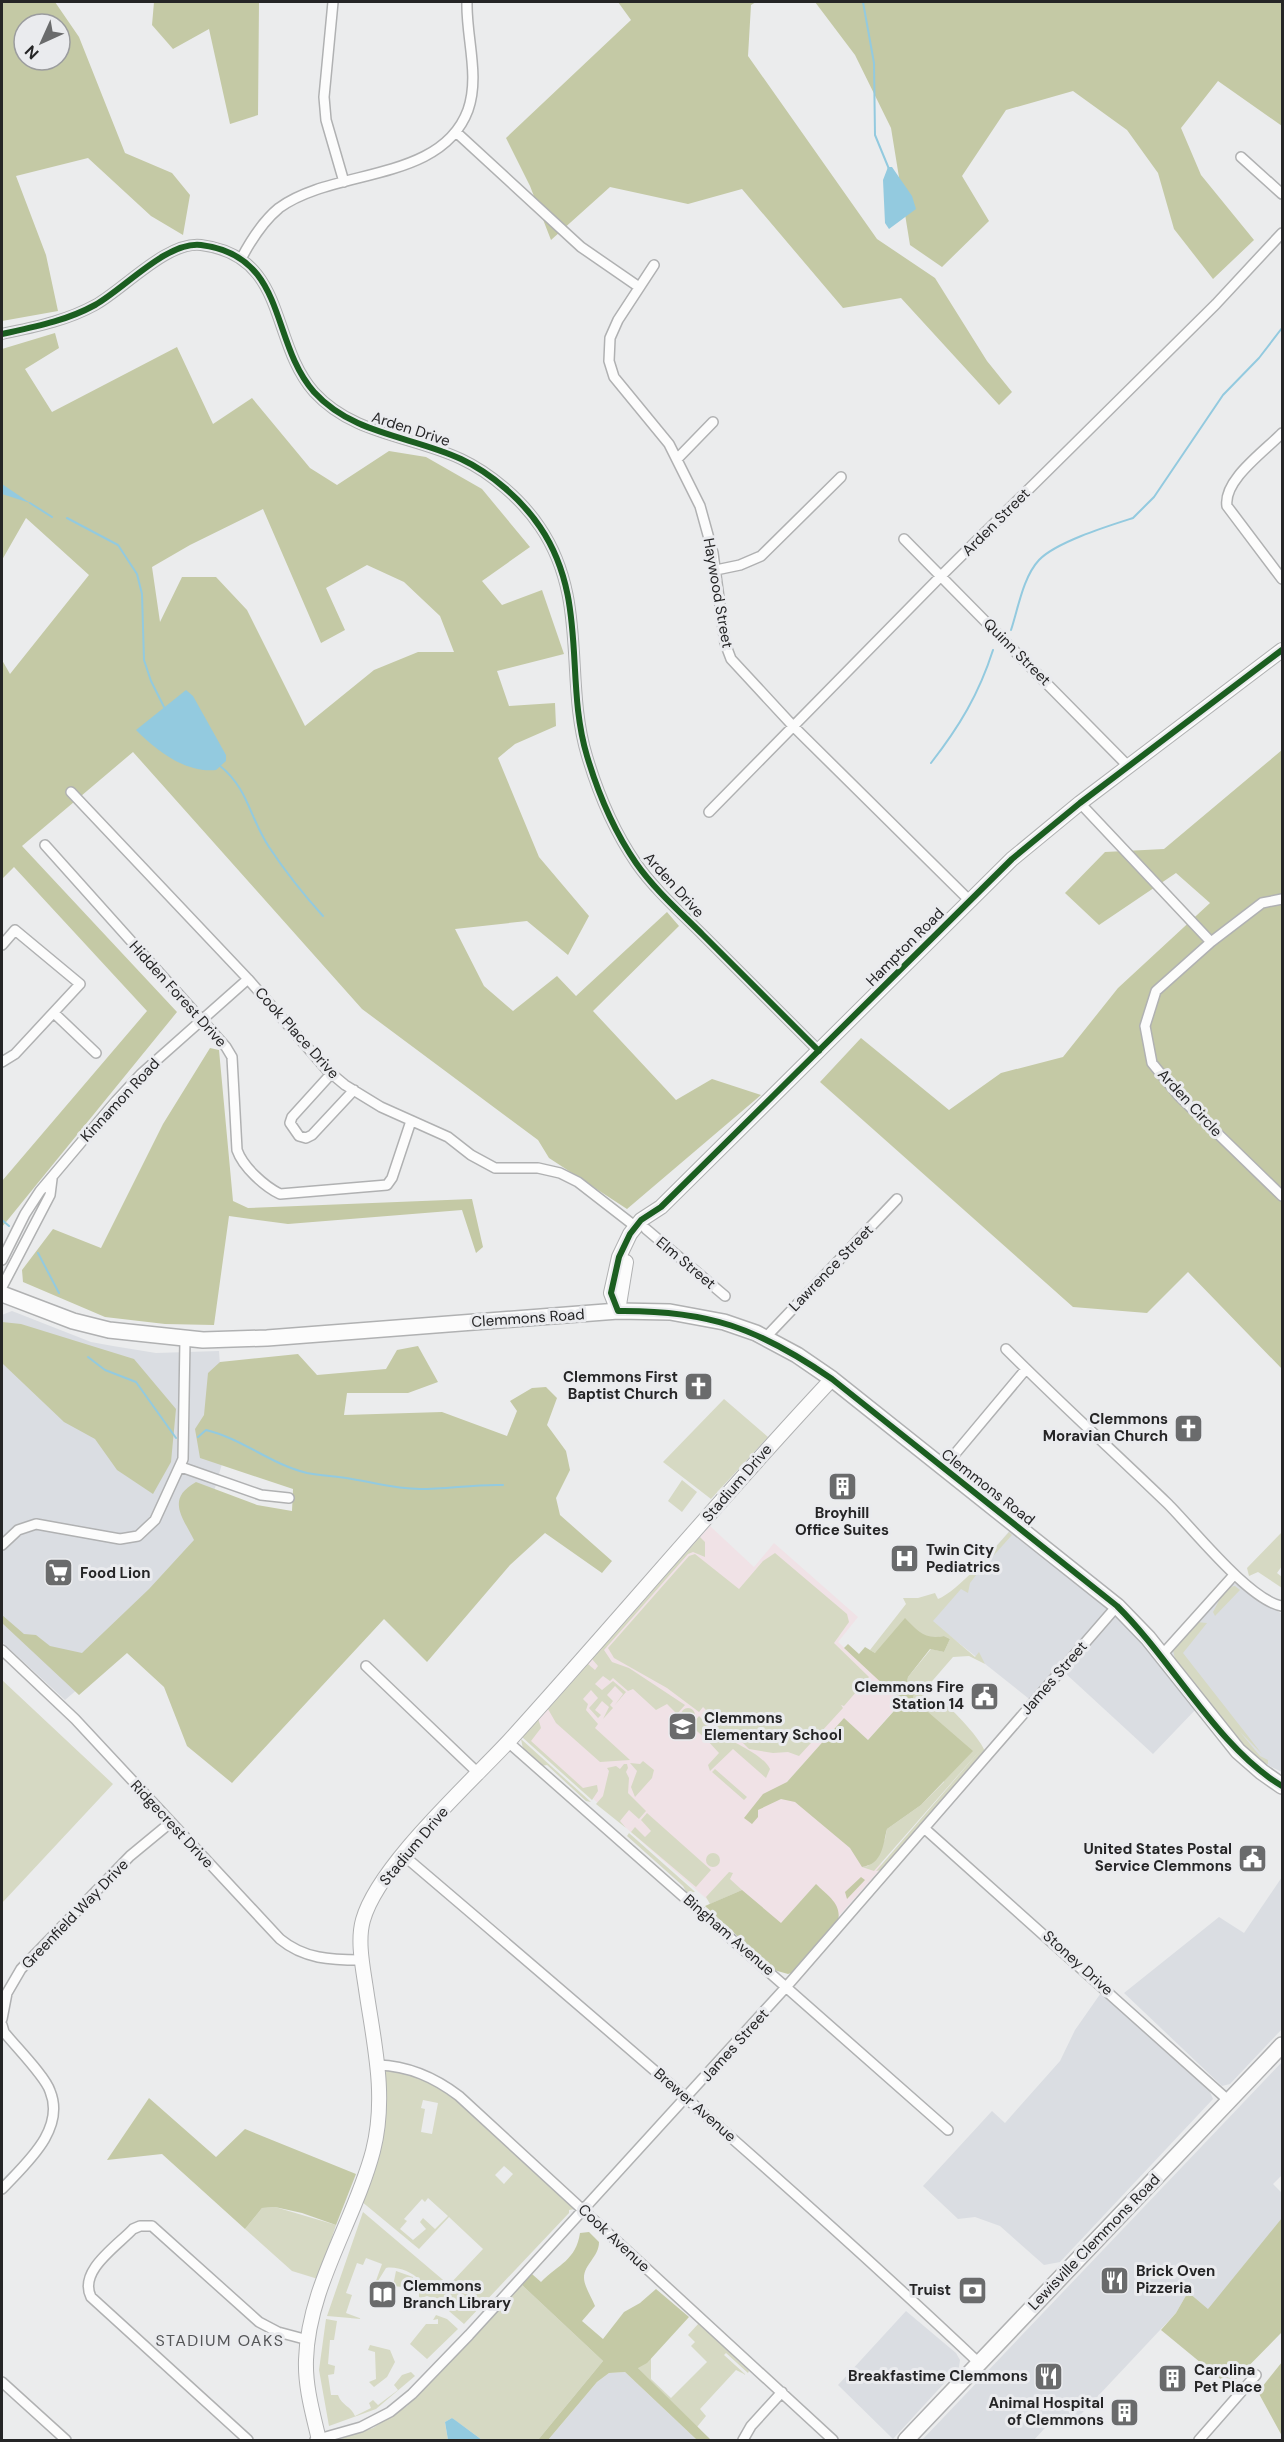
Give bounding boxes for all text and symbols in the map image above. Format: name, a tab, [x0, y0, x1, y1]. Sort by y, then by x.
north arrow	[12, 12, 72, 72]
text: N	[20, 41, 43, 64]
street label: Arden Drive	[369, 407, 453, 451]
street label: Arden Street	[958, 484, 1034, 560]
street label: Haywood Street	[698, 536, 738, 650]
street label: Quinn Street	[979, 614, 1055, 690]
street label: Arden Drive	[639, 848, 709, 922]
street label: Hampton Road	[862, 904, 948, 990]
street label: Hidden Forest Drive	[125, 937, 231, 1051]
street label: Cook Place Drive	[250, 983, 344, 1083]
street label: Kinnamon Road	[76, 1054, 164, 1146]
street label: Arden Circle	[1153, 1065, 1227, 1141]
street label: Lawrence Street	[784, 1220, 878, 1316]
street label: Elm Street	[652, 1232, 720, 1294]
street label: Clemmons Road	[471, 1304, 585, 1332]
place label: Clemmons First Baptist Church	[563, 1367, 678, 1404]
church icon: Clemmons First Baptist Church	[683, 1370, 715, 1402]
place label: Clemmons Moravian Church	[1043, 1409, 1168, 1446]
church icon: Clemmons Moravian Church	[1173, 1412, 1205, 1444]
street label: Stadium Drive	[698, 1440, 776, 1526]
street label: Clemmons Road	[937, 1444, 1039, 1530]
building icon: Broyhill Office Suites	[826, 1470, 858, 1502]
place label: Broyhill Office Suites	[795, 1503, 889, 1540]
place label: Twin City Pediatrics	[926, 1540, 1000, 1577]
hospital icon: Twin City Pediatrics	[889, 1543, 921, 1575]
supermarket icon: Food Lion	[43, 1557, 75, 1589]
place label: Food Lion	[80, 1563, 150, 1583]
street label: James Street	[1016, 1637, 1092, 1719]
place label: Clemmons Fire Station 14	[854, 1677, 964, 1714]
public building icon: Clemmons Fire Station 14	[969, 1680, 1001, 1712]
place label: Clemmons Elementary School	[704, 1708, 842, 1745]
school or university icon: Clemmons Elementary School	[667, 1711, 699, 1743]
street label: Ridgecrest Drive	[126, 1776, 218, 1872]
street label: Stadium Drive	[375, 1802, 453, 1890]
place label: United States Postal Service Clemmons	[1084, 1839, 1232, 1876]
public building icon: United States Postal Service Clemmons	[1237, 1842, 1269, 1874]
street label: Greenfield Way Drive	[17, 1855, 133, 1973]
street label: Bingham Avenue	[679, 1890, 779, 1980]
street label: Stoney Drive	[1039, 1926, 1117, 2000]
street label: James Street	[697, 2004, 773, 2086]
street label: Brewer Avenue	[650, 2064, 740, 2146]
street label: Lewisville Clemmons Road	[1024, 2170, 1164, 2314]
street label: Cook Avenue	[574, 2200, 654, 2276]
place label: Brick Oven Pizzeria	[1136, 2261, 1215, 2298]
restaurant icon: Brick Oven Pizzeria	[1099, 2264, 1131, 2296]
bank icon: Truist	[956, 2274, 988, 2306]
place label: Clemmons Branch Library	[403, 2276, 511, 2313]
library icon: Clemmons Branch Library	[366, 2279, 398, 2311]
place label: Truist	[909, 2280, 951, 2300]
district label: STADIUM OAKS	[155, 2330, 285, 2351]
restaurant icon: Breakfastime Clemmons	[1033, 2360, 1065, 2392]
place label: Carolina Pet Place	[1194, 2360, 1262, 2397]
building icon: Carolina Pet Place	[1157, 2363, 1189, 2395]
place label: Breakfastime Clemmons	[848, 2366, 1028, 2386]
place label: Animal Hospital of Clemmons	[988, 2393, 1104, 2430]
building icon: Animal Hospital of Clemmons	[1109, 2396, 1141, 2428]

